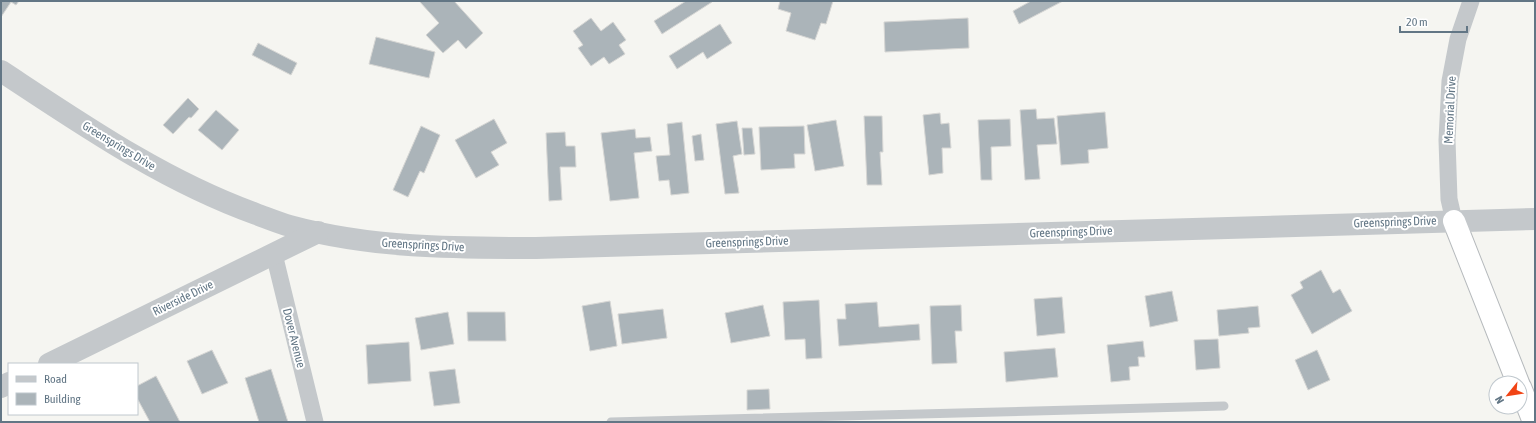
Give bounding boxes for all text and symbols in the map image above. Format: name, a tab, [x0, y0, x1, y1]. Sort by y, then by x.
scale bar	[1400, 8, 1467, 34]
text: 20 m	[1406, 15, 1428, 29]
street label: Memorial Drive	[1441, 76, 1459, 144]
street label: Greensprings Drive	[80, 119, 158, 173]
street label: Greensprings Drive	[1353, 214, 1437, 230]
street label: Greensprings Drive	[1029, 224, 1113, 240]
street label: Greensprings Drive	[705, 234, 789, 250]
street label: Greensprings Drive	[381, 236, 465, 254]
street label: Riverside Drive	[150, 277, 216, 319]
street label: Dover Avenue	[280, 307, 308, 369]
legend	[8, 363, 138, 415]
text: Road	[44, 372, 67, 386]
north arrow	[1488, 375, 1528, 415]
text: Building	[44, 392, 82, 406]
text: N	[1493, 394, 1506, 406]

